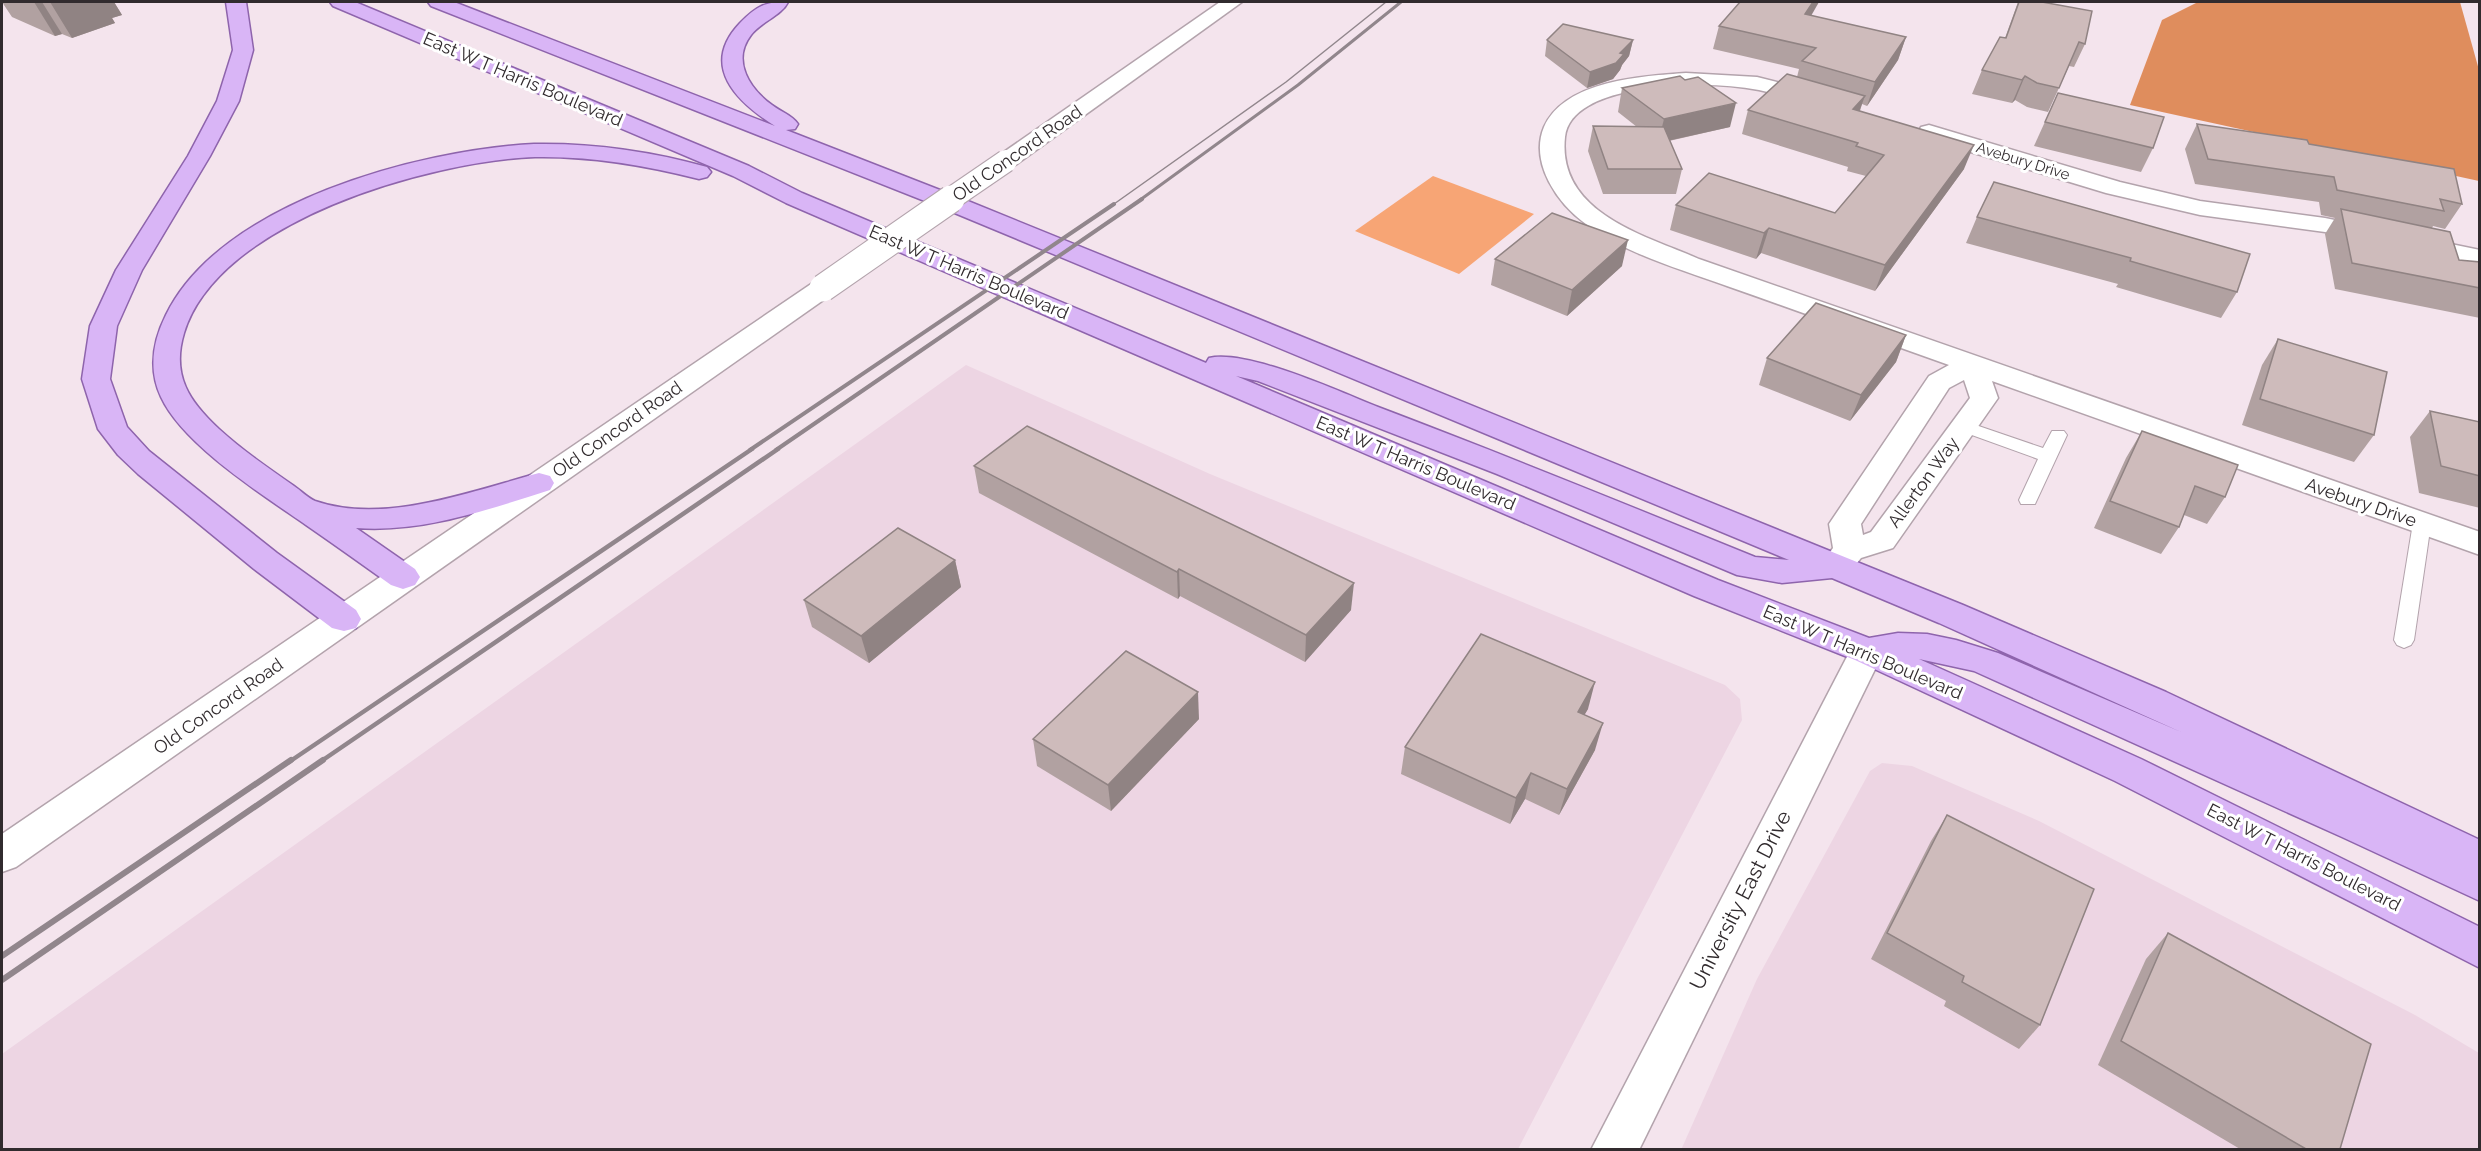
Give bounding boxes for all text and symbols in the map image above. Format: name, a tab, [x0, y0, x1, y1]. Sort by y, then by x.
street label: East W T Harris Boulevard	[420, 27, 626, 131]
street label: Old Concord Road	[948, 100, 1086, 206]
street label: Avebury Drive	[1974, 138, 2072, 184]
street label: East W T Harris Boulevard	[866, 220, 1072, 324]
street label: Old Concord Road	[548, 376, 686, 482]
street label: East W T Harris Boulevard	[1313, 411, 1519, 515]
street label: Allerton Way	[1883, 432, 1963, 531]
street label: Avebury Drive	[2303, 473, 2420, 531]
street label: East W T Harris Boulevard	[1760, 600, 1966, 704]
street label: Old Concord Road	[149, 653, 287, 759]
street label: East W T Harris Boulevard	[2204, 799, 2404, 915]
street label: University East Drive	[1684, 806, 1796, 994]

